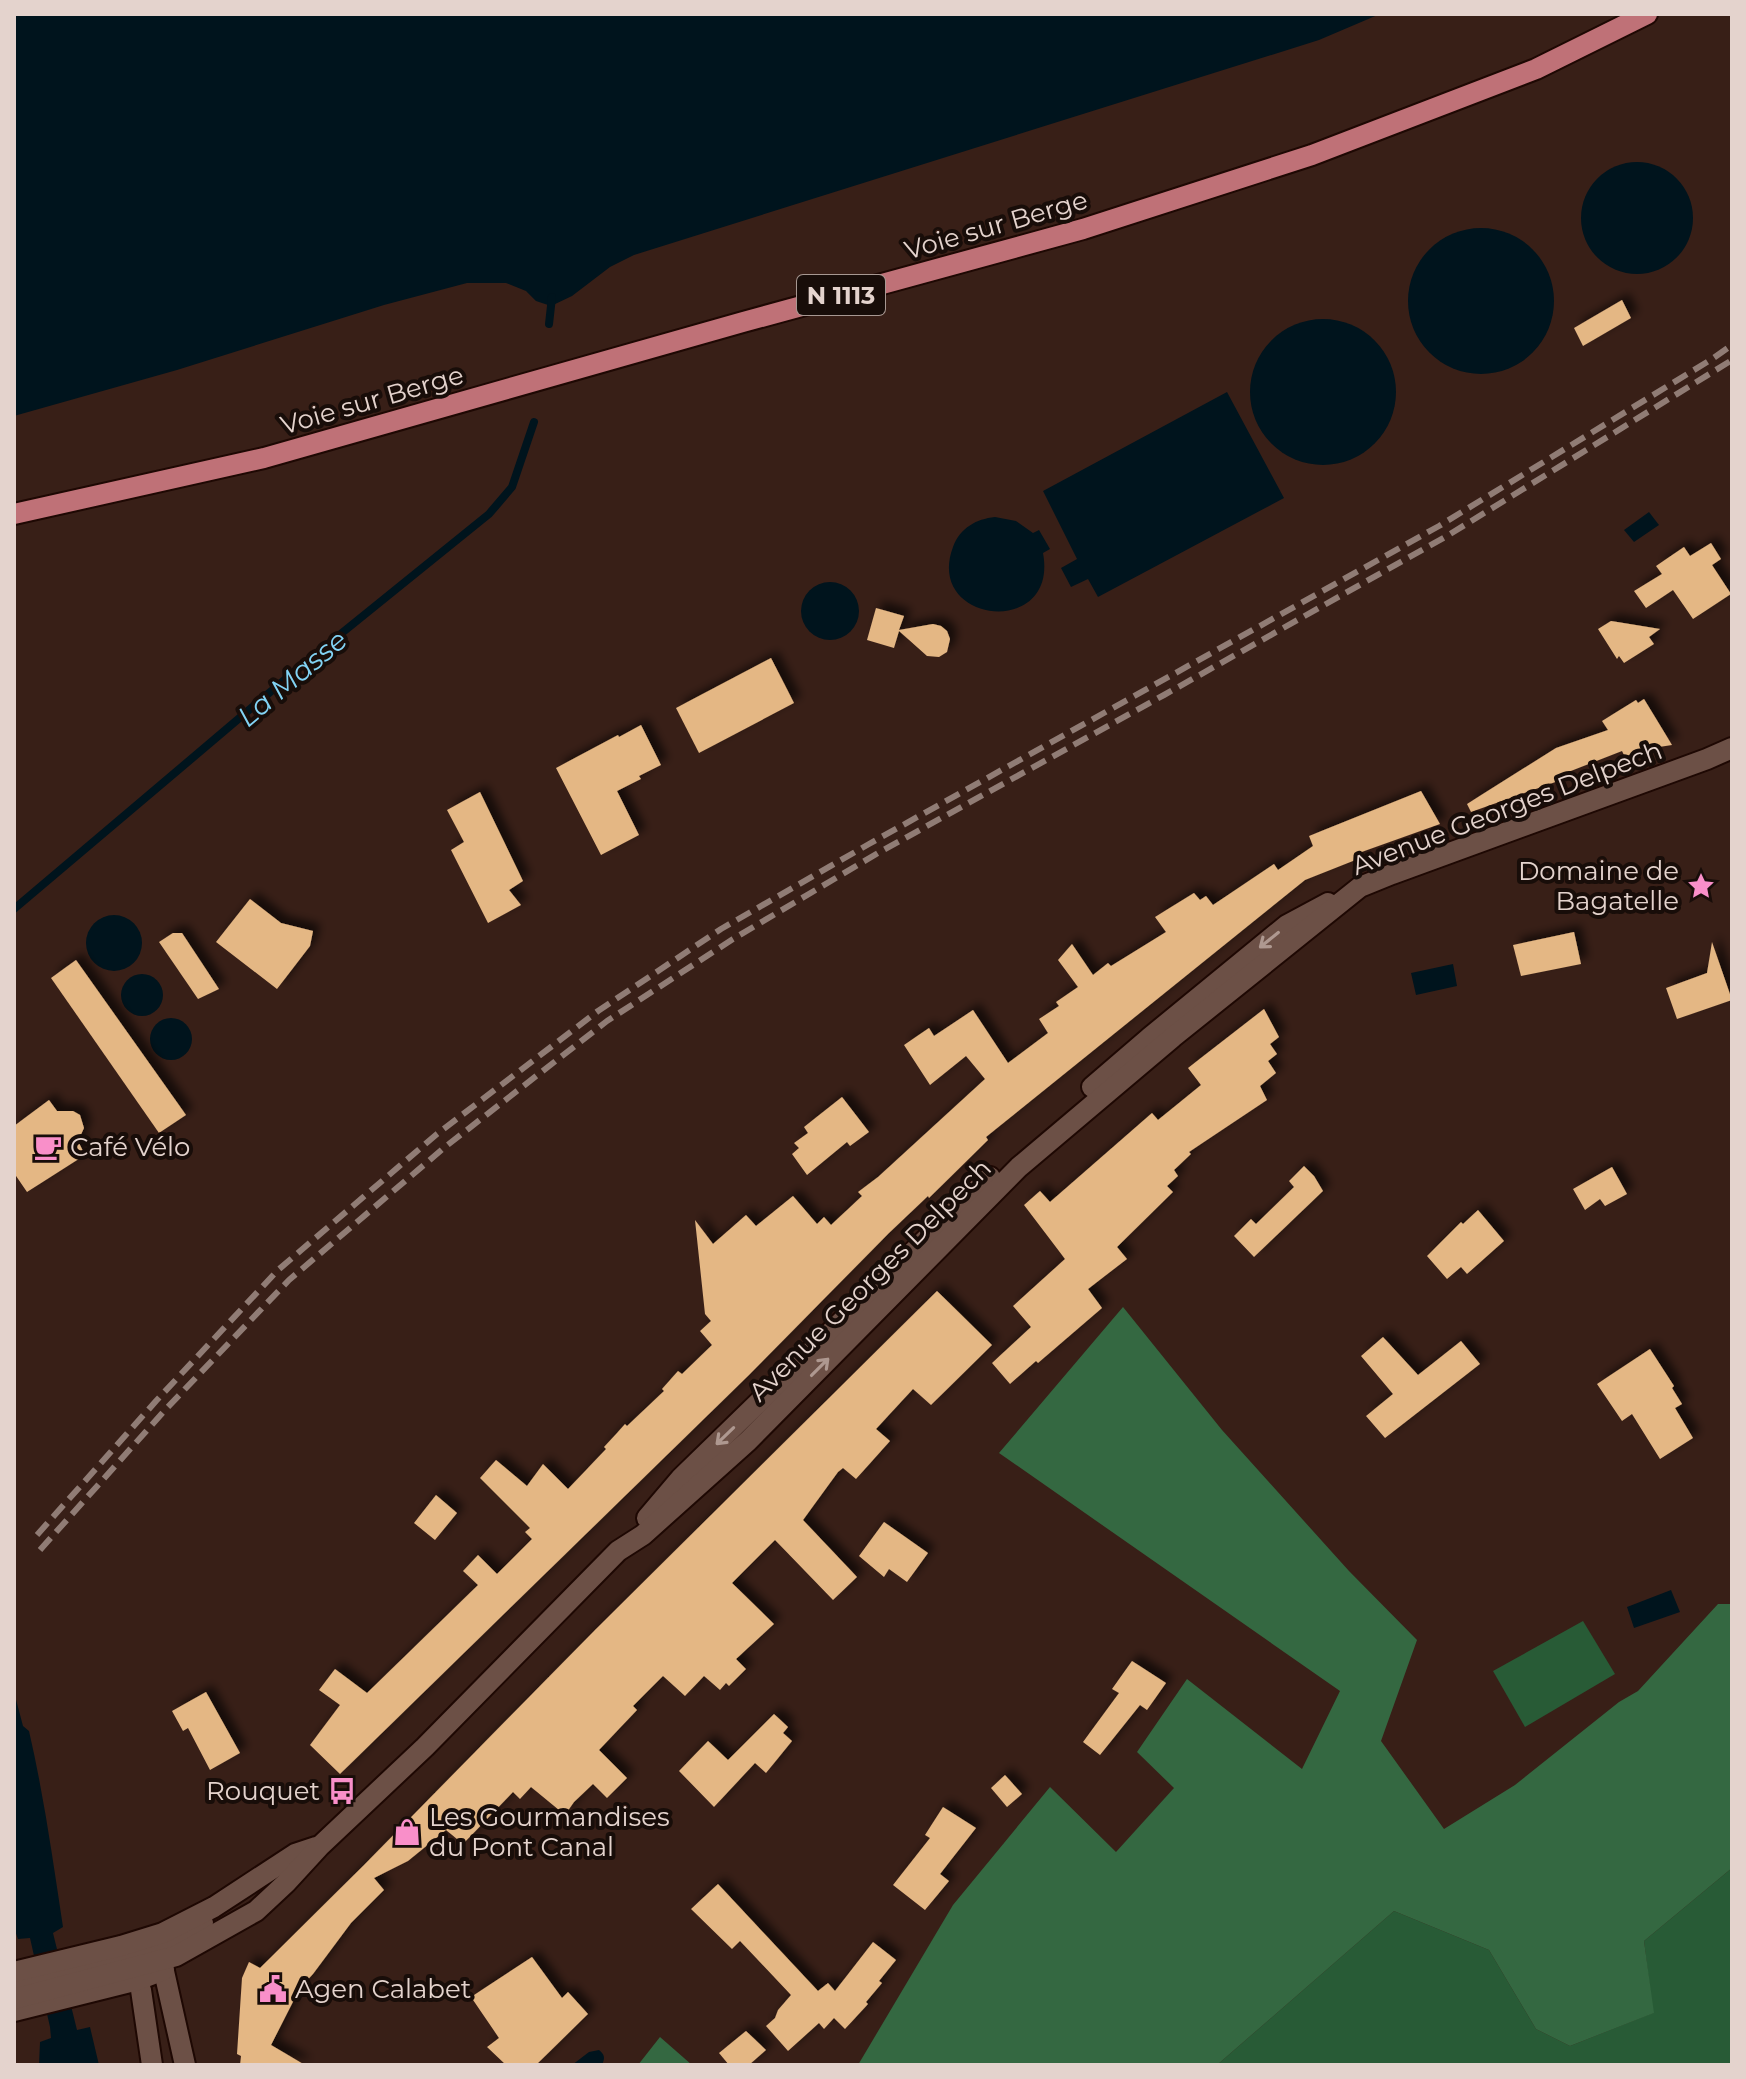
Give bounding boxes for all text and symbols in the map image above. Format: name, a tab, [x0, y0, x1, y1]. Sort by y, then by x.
street label: Voie sur Berge	[901, 184, 1091, 266]
road number: N 1113	[797, 275, 885, 315]
street label: Voie sur Berge	[277, 359, 467, 441]
water label: La Masse	[230, 622, 354, 734]
street label: Avenue Georges Delpech	[1347, 734, 1667, 882]
place label: Domaine de Bagatelle	[1518, 855, 1679, 917]
place icon: Domaine de Bagatelle	[1686, 871, 1716, 901]
one-way arrow	[1259, 931, 1280, 949]
place label: Café Vélo	[70, 1131, 190, 1163]
cafe icon: Café Vélo	[33, 1132, 63, 1162]
street label: Avenue Georges Delpech	[742, 1152, 998, 1408]
one-way arrow	[810, 1358, 829, 1377]
one-way arrow	[715, 1426, 735, 1445]
place label: Rouquet	[206, 1775, 320, 1807]
bus stop icon: Rouquet	[327, 1776, 357, 1806]
place label: Les Gourmandises du Pont Canal	[429, 1801, 670, 1863]
shop icon: Les Gourmandises du Pont Canal	[392, 1817, 422, 1847]
place label: Agen Calabet	[295, 1973, 471, 2005]
public building icon: Agen Calabet	[258, 1974, 288, 2004]

